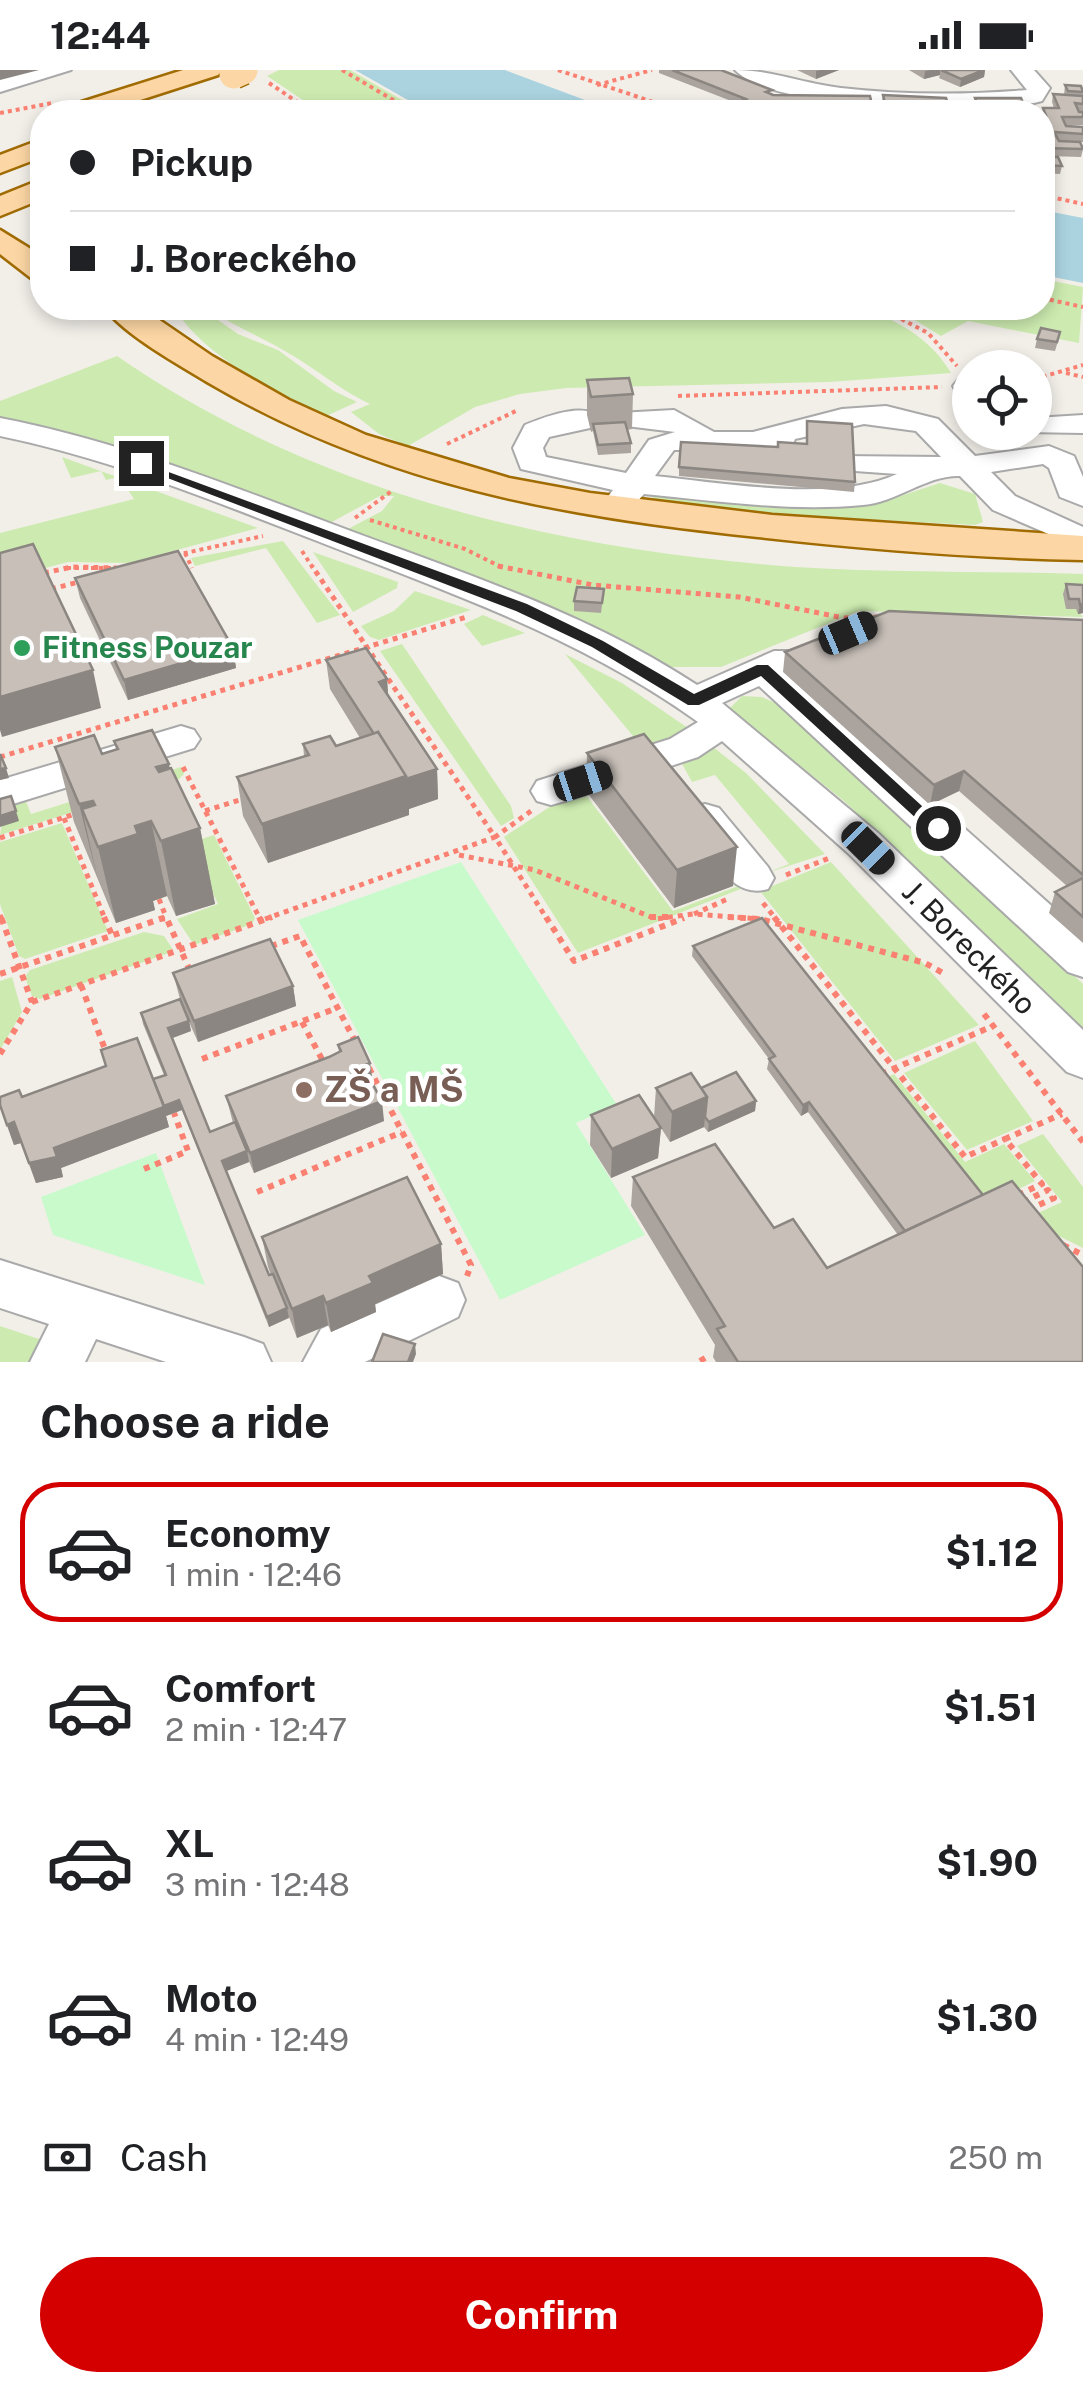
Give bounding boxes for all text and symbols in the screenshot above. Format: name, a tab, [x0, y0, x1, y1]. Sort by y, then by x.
text: 12:44	[50, 13, 150, 58]
text: Pickup	[130, 140, 253, 185]
text: J. Boreckého	[130, 236, 357, 281]
map controls	[952, 350, 1052, 450]
button: locate	[952, 350, 1052, 450]
route end	[119, 441, 164, 486]
car	[815, 607, 881, 659]
place label: Fitness Pouzar	[42, 629, 253, 665]
marker: Fitness Pouzar	[11, 637, 33, 659]
car	[550, 757, 616, 805]
route start	[916, 806, 961, 851]
car	[836, 816, 900, 880]
street label: J. Boreckého	[895, 873, 1044, 1022]
place label: ZŠ a MŠ	[324, 1068, 464, 1110]
marker: ZŠ a MŠ	[293, 1079, 315, 1101]
text: Choose a ride	[40, 1395, 330, 1448]
icon: car	[45, 1507, 135, 1597]
text: Economy	[165, 1511, 331, 1556]
text: $1.12	[945, 1530, 1038, 1575]
text: 1 min · 12:46	[165, 1556, 342, 1593]
icon: car	[45, 1662, 135, 1752]
text: Comfort	[165, 1666, 316, 1711]
text: $1.51	[944, 1685, 1038, 1730]
text: 2 min · 12:47	[165, 1711, 347, 1748]
icon: car	[45, 1817, 135, 1907]
text: XL	[165, 1821, 214, 1866]
text: $1.90	[936, 1840, 1038, 1885]
text: 3 min · 12:48	[165, 1866, 350, 1903]
icon: car	[45, 1972, 135, 2062]
text: Moto	[165, 1976, 258, 2021]
text: $1.30	[936, 1995, 1038, 2040]
text: 4 min · 12:49	[165, 2021, 349, 2058]
icon: cash	[40, 2130, 95, 2185]
text: Cash	[120, 2135, 208, 2180]
text: 250 m	[948, 2139, 1043, 2176]
button: Confirm	[40, 2257, 1043, 2372]

